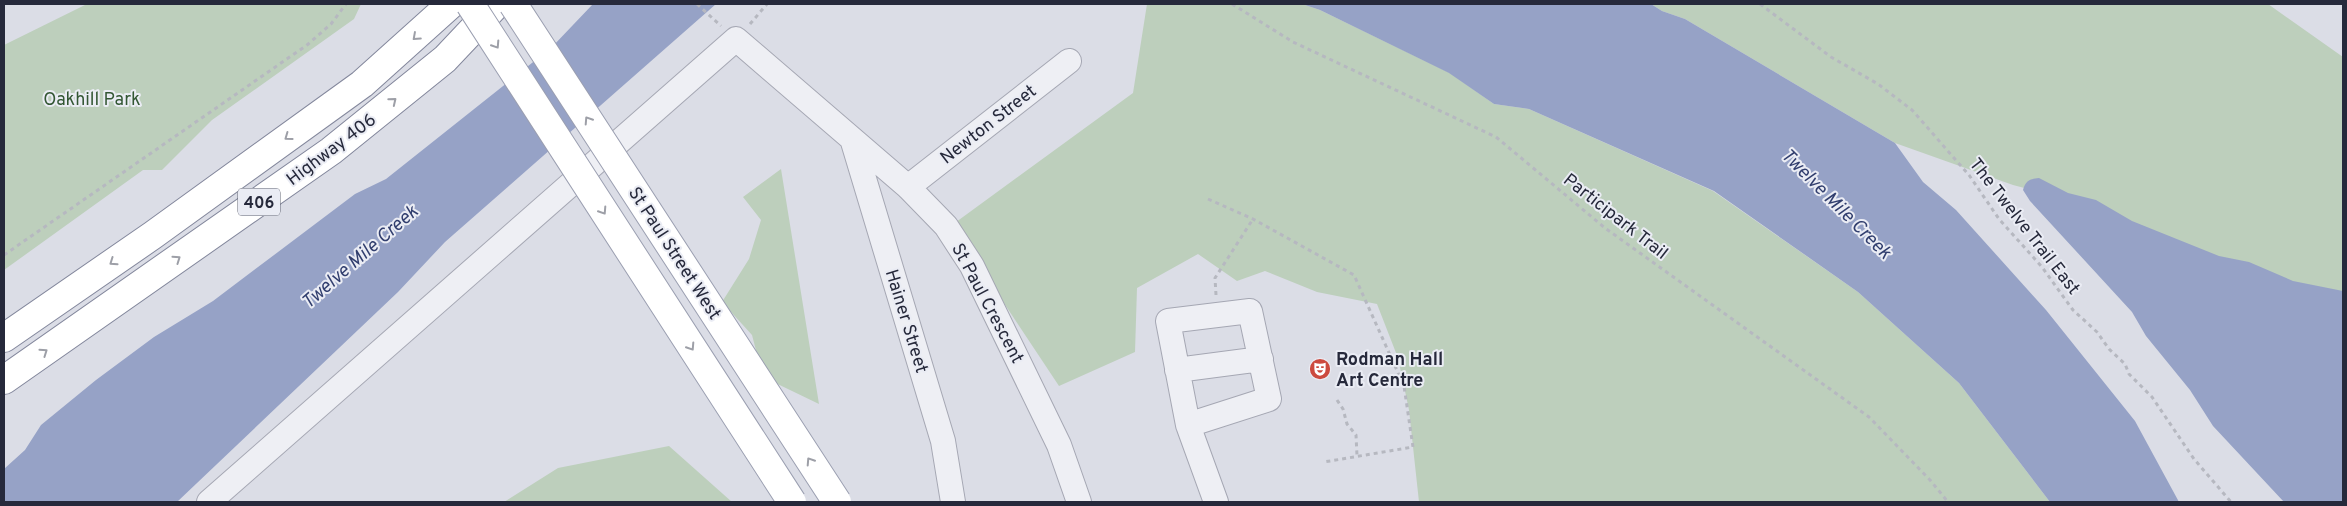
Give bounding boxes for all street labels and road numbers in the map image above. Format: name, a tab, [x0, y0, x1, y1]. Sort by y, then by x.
street label: Newton Street	[936, 80, 1042, 170]
street label: Highway 406	[282, 109, 381, 191]
street label: The Twelve Trail East	[1963, 154, 2084, 300]
street label: Participark Trail	[1558, 169, 1672, 265]
street label: St Paul Street West	[622, 183, 725, 325]
road number: 406	[238, 188, 280, 216]
street label: St Paul Crescent	[945, 240, 1028, 368]
street label: Hainer Street	[879, 267, 932, 376]

